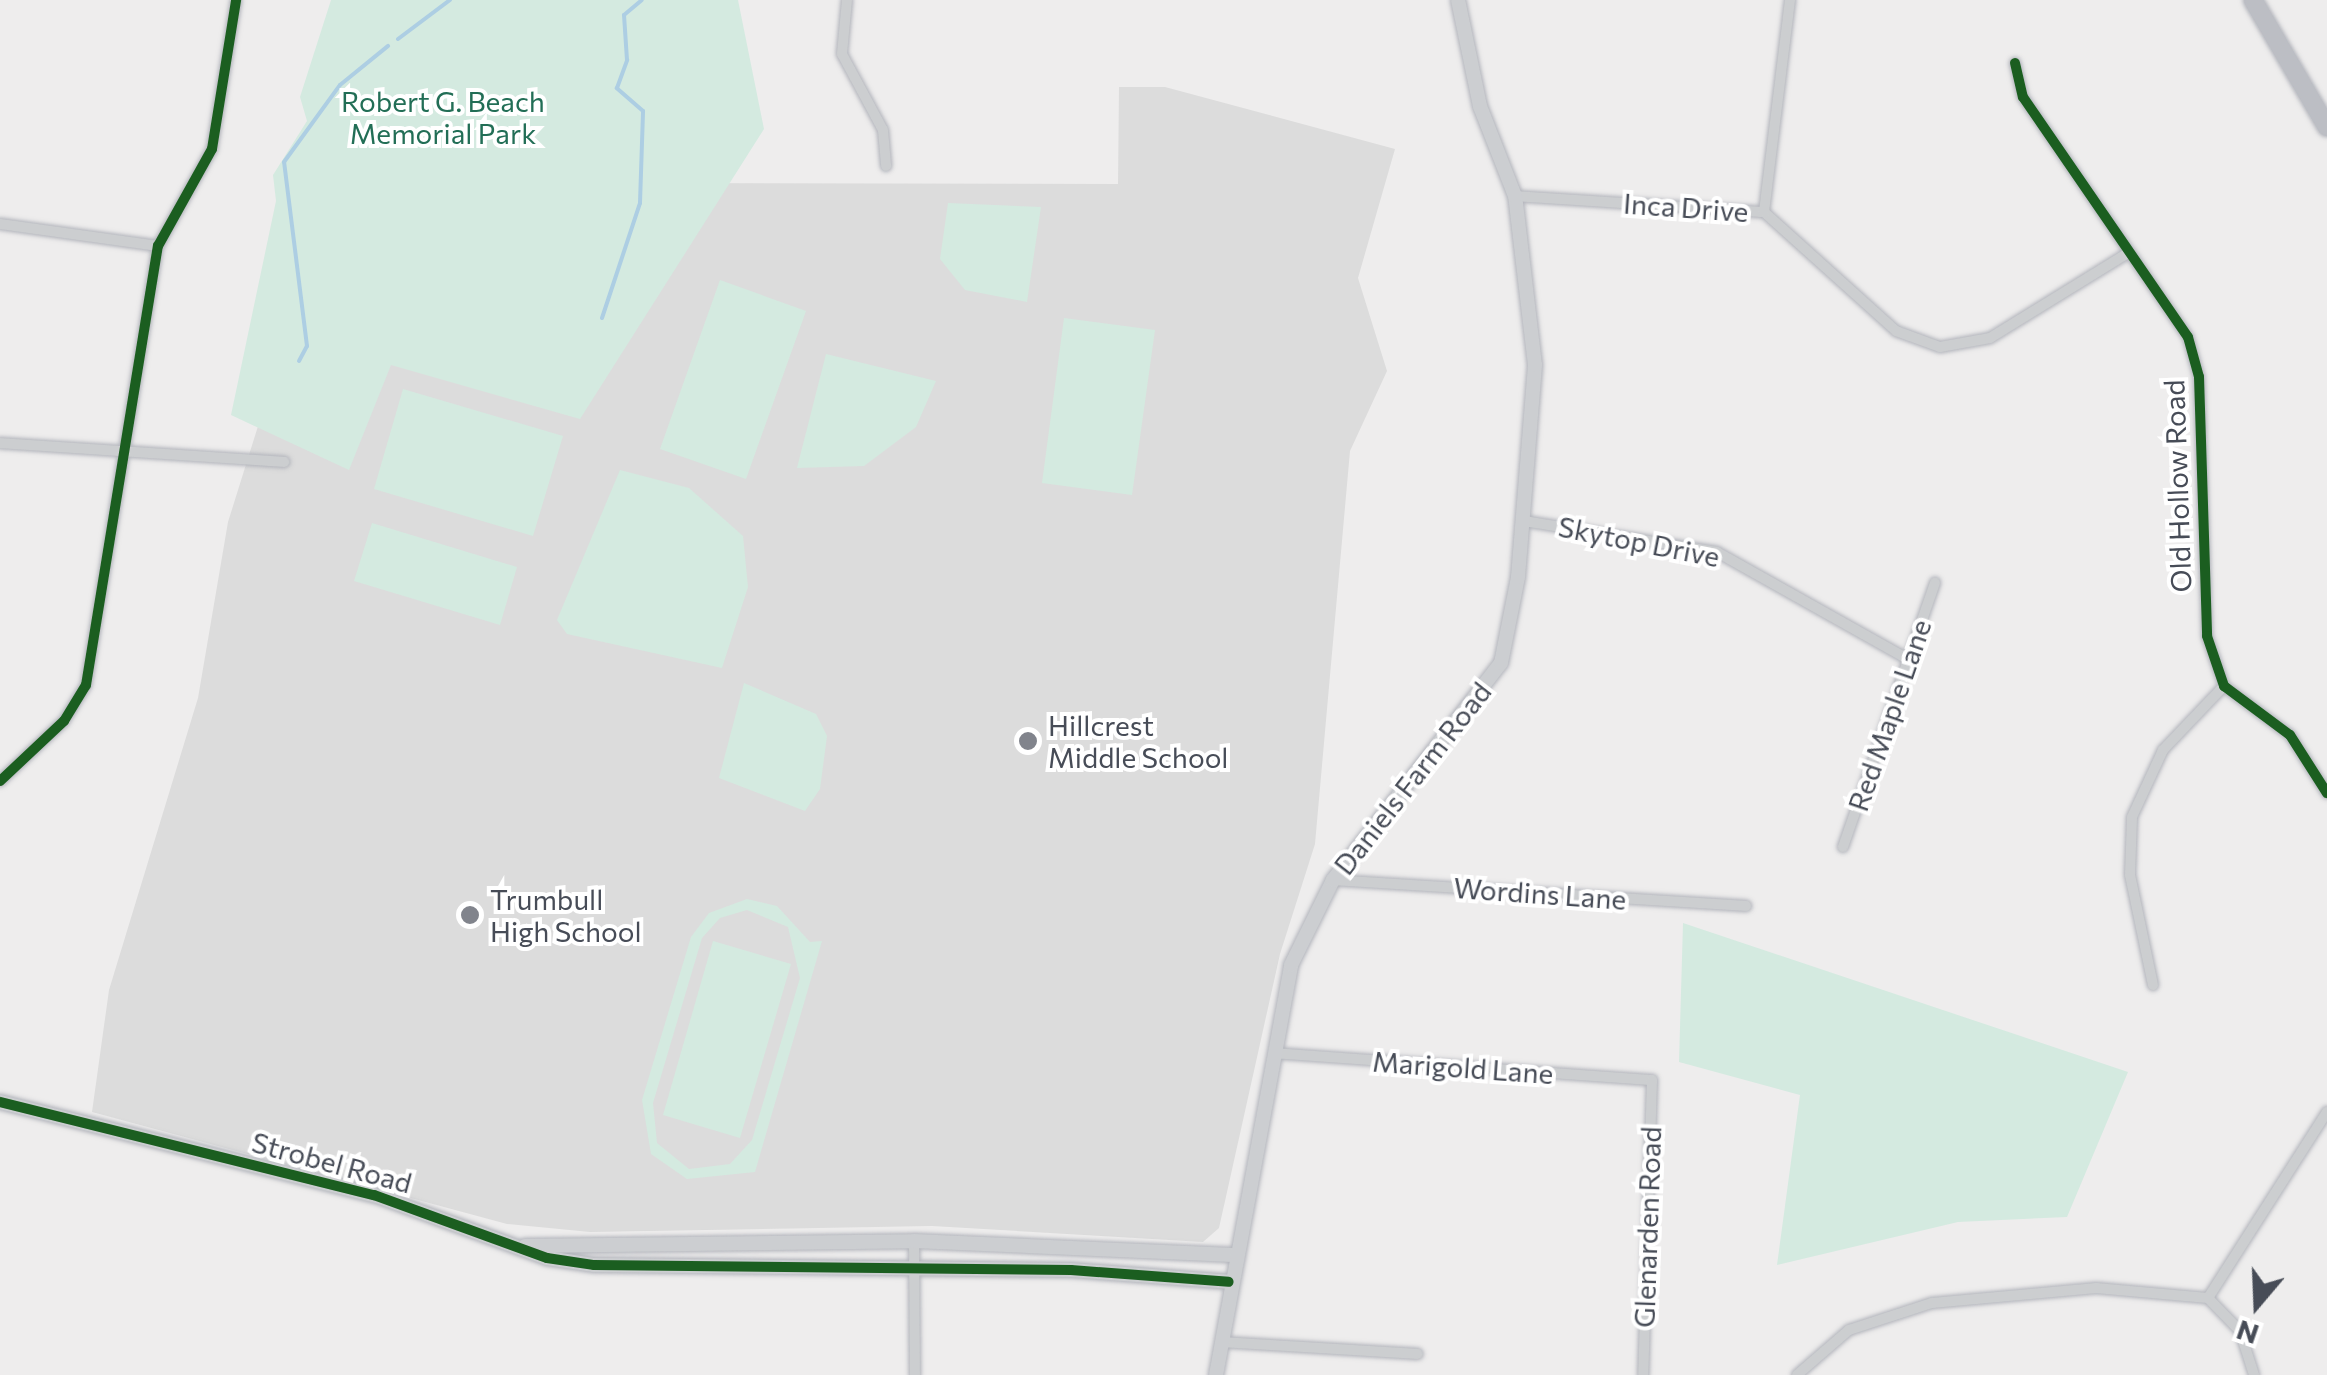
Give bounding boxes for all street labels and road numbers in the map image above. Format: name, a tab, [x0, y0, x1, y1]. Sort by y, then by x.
street label: Inca Drive	[1622, 186, 1750, 228]
street label: Old Hollow Road	[2156, 379, 2198, 593]
street label: Skytop Drive	[1555, 509, 1723, 573]
street label: Red Maple Lane	[1840, 615, 1938, 815]
street label: Daniels Farm Road	[1326, 675, 1498, 881]
street label: Wordins Lane	[1453, 870, 1627, 916]
street label: Marigold Lane	[1371, 1044, 1555, 1090]
street label: Strobel Road	[248, 1125, 416, 1199]
street label: Glenarden Road	[1627, 1126, 1667, 1328]

